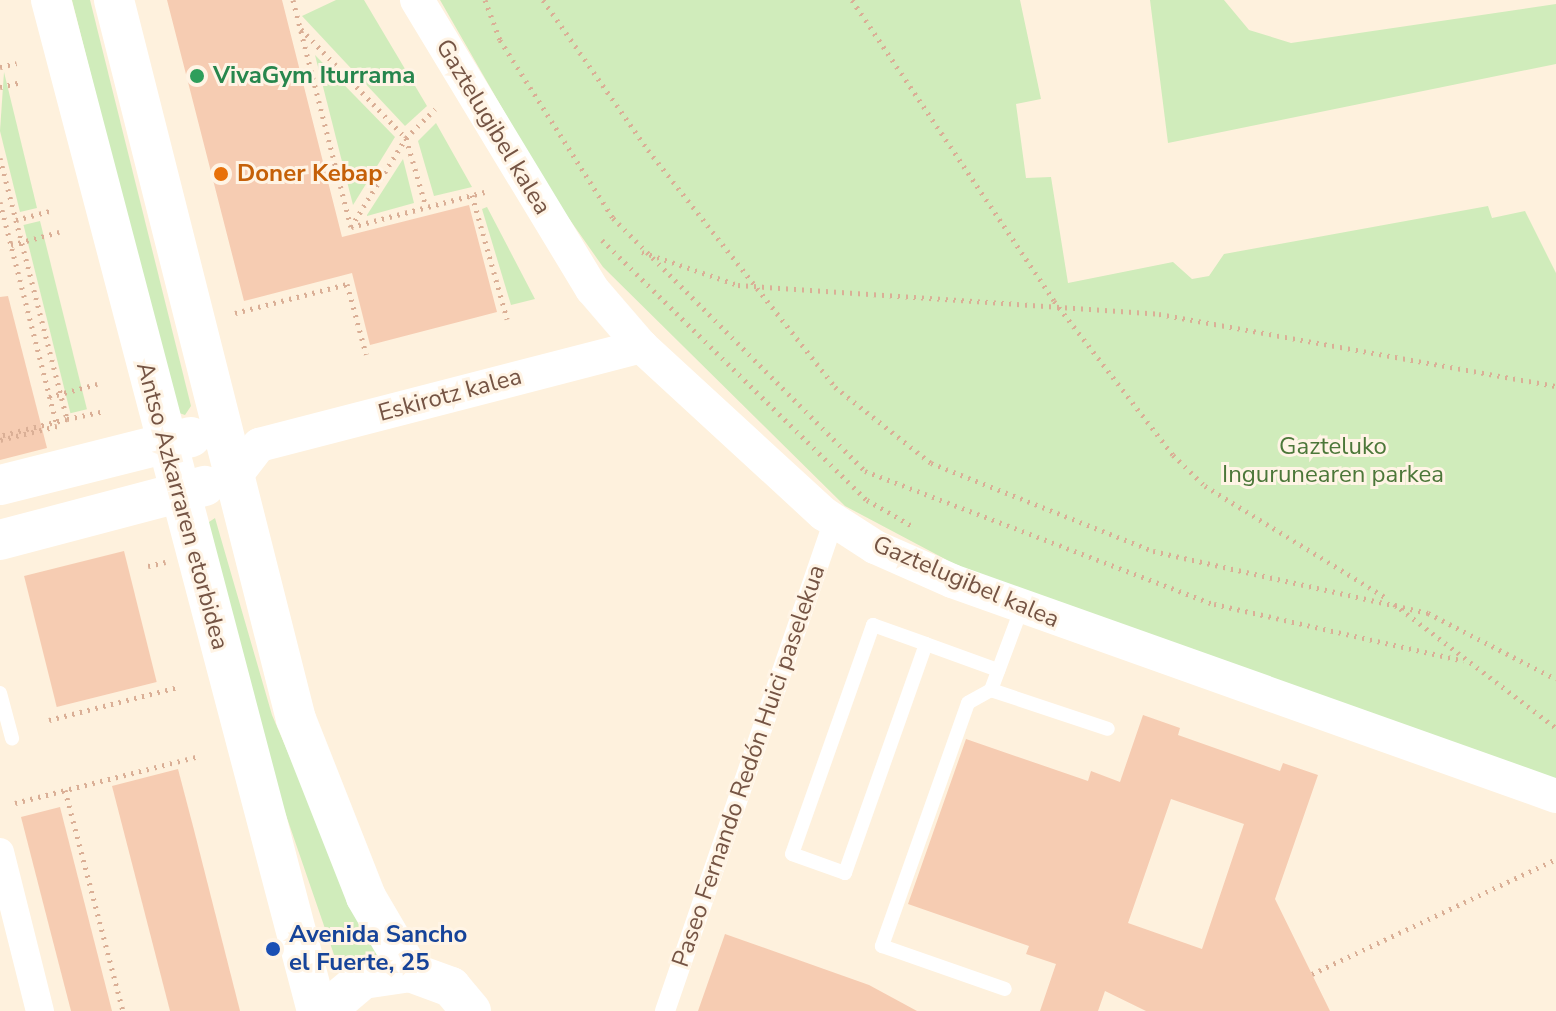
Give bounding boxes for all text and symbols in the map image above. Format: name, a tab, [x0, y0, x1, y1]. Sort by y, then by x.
street label: Gaztelugibel kalea	[429, 34, 557, 220]
place label: VivaGym Iturrama	[213, 62, 415, 90]
marker: VivaGym Iturrama	[188, 67, 206, 85]
place label: Doner Kebap	[237, 160, 383, 188]
marker: Doner Kebap	[212, 165, 230, 183]
street label: Antso Azkarraren etorbidea	[130, 359, 234, 653]
street label: Eskirotz kalea	[375, 362, 525, 428]
park label: Gazteluko Ingurunearen parkea	[1222, 433, 1444, 489]
street label: Gaztelugibel kalea	[869, 530, 1063, 634]
street label: Paseo Fernando Redón Huici paselekua	[666, 561, 832, 971]
place label: Avenida Sancho el Fuerte, 25	[289, 921, 467, 977]
marker: Avenida Sancho el Fuerte, 25	[264, 940, 282, 958]

